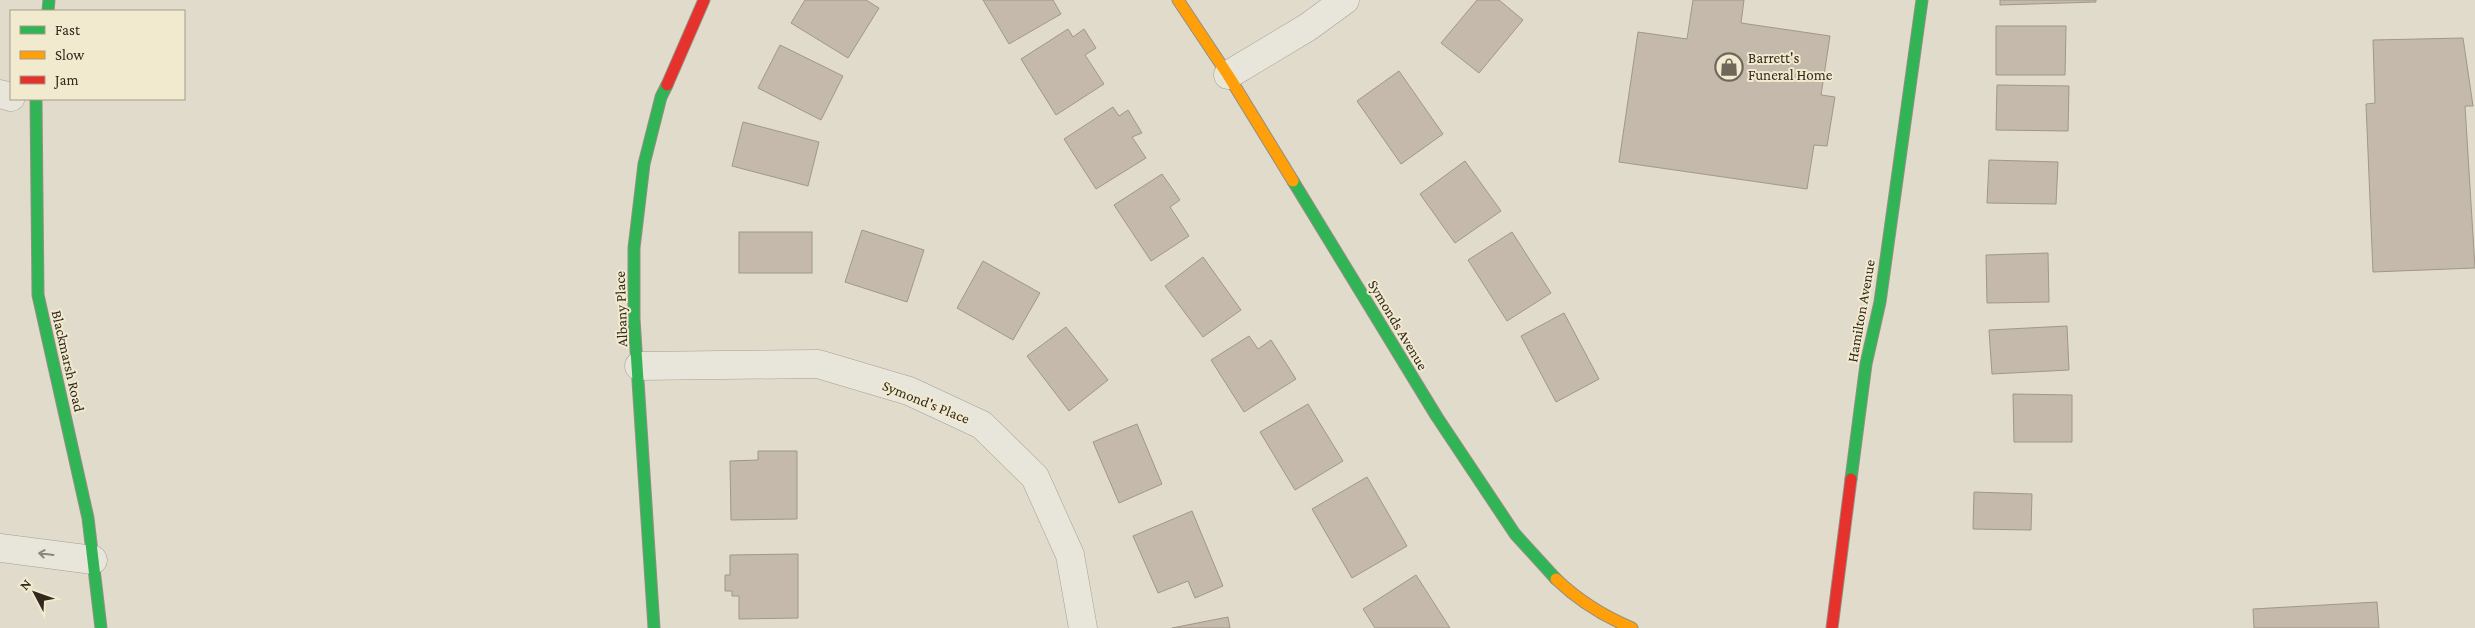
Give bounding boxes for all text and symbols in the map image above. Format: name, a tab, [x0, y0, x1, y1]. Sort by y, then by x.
legend	[10, 10, 185, 100]
text: Fast	[55, 22, 81, 38]
text: Slow	[55, 47, 85, 63]
place label: Barrett's Funeral Home	[1748, 50, 1833, 83]
shop icon: Barrett's Funeral Home	[1714, 52, 1744, 82]
text: Jam	[53, 72, 78, 89]
street label: Hamilton Avenue	[1844, 258, 1878, 364]
street label: Albany Place	[612, 270, 631, 347]
street label: Symonds Avenue	[1364, 277, 1431, 374]
street label: Blackmarsh Road	[49, 309, 87, 413]
street label: Symond's Place	[880, 377, 972, 428]
one-way arrow	[39, 549, 55, 559]
north arrow	[10, 568, 60, 618]
text: N	[16, 575, 35, 593]

